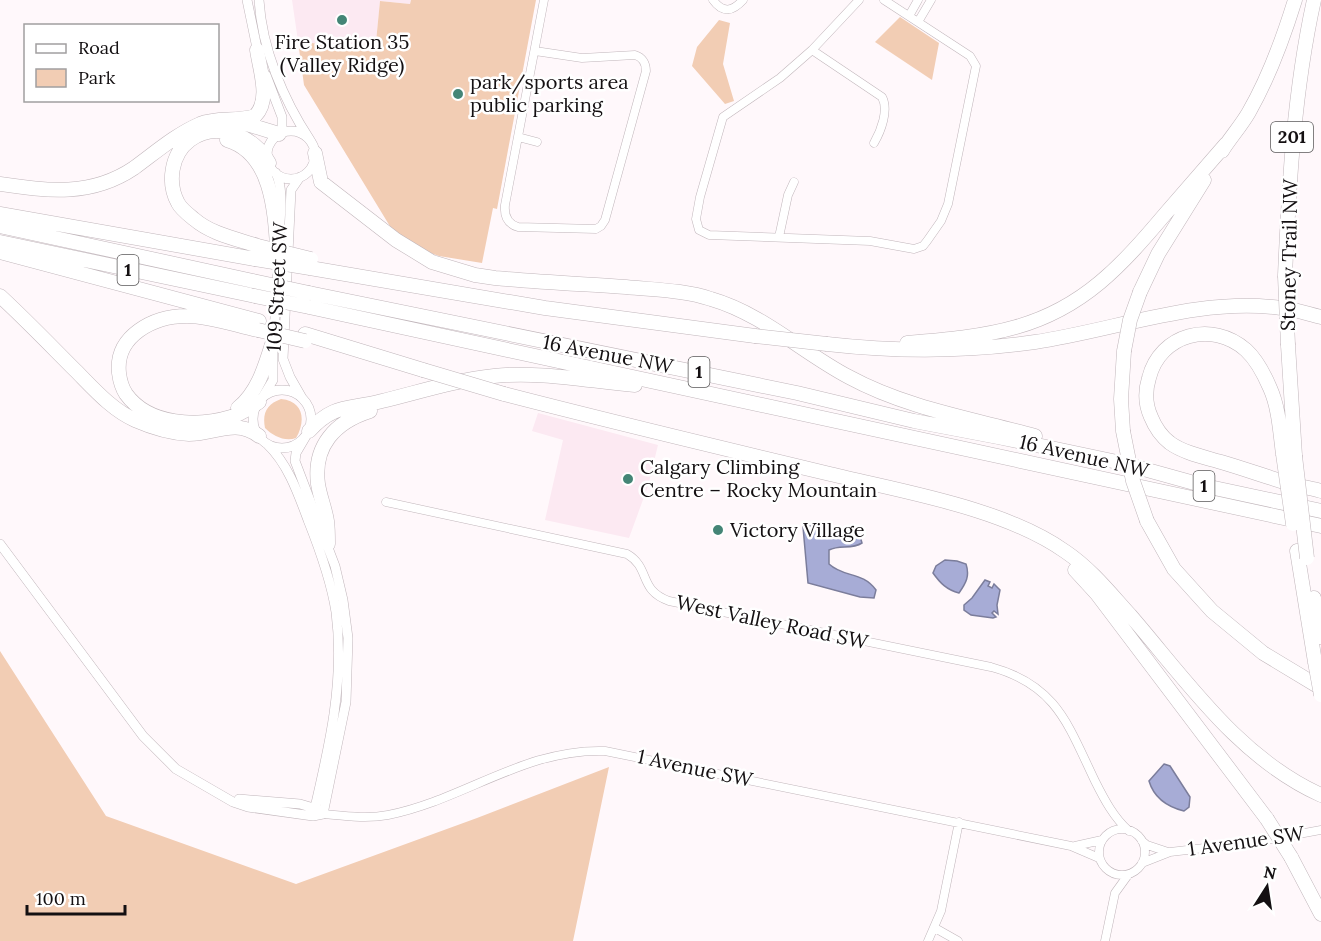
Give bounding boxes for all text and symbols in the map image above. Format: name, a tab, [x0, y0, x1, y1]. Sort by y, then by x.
marker: Fire Station 35 (Valley Ridge)	[335, 13, 349, 27]
legend	[24, 24, 219, 102]
place label: Fire Station 35 (Valley Ridge)	[275, 29, 409, 78]
text: Road	[78, 36, 120, 59]
text: Park	[78, 66, 116, 89]
place label: park/sports area public parking	[470, 69, 629, 117]
marker: park/sports area public parking	[451, 87, 465, 101]
road number: 201	[1271, 122, 1313, 152]
street label: Stoney Trail NW	[1275, 178, 1302, 331]
street label: 109 Street SW	[261, 220, 292, 352]
road number: 1	[118, 255, 138, 285]
street label: 16 Avenue NW	[541, 329, 677, 379]
road number: 1	[688, 357, 710, 387]
street label: 16 Avenue NW	[1017, 428, 1152, 483]
place label: Calgary Climbing Centre – Rocky Mountain	[640, 454, 877, 502]
road number: 1	[1194, 471, 1214, 501]
marker: Calgary Climbing Centre – Rocky Mountain	[621, 472, 635, 486]
place label: Victory Village	[729, 517, 865, 542]
marker: Victory Village	[711, 523, 725, 537]
street label: West Valley Road SW	[674, 589, 871, 654]
street label: 1 Avenue SW	[635, 743, 756, 792]
street label: 1 Avenue SW	[1186, 820, 1307, 861]
north arrow	[1237, 857, 1297, 917]
text: N	[1262, 861, 1278, 883]
scale bar	[27, 878, 124, 916]
text: 100 m	[36, 887, 86, 910]

